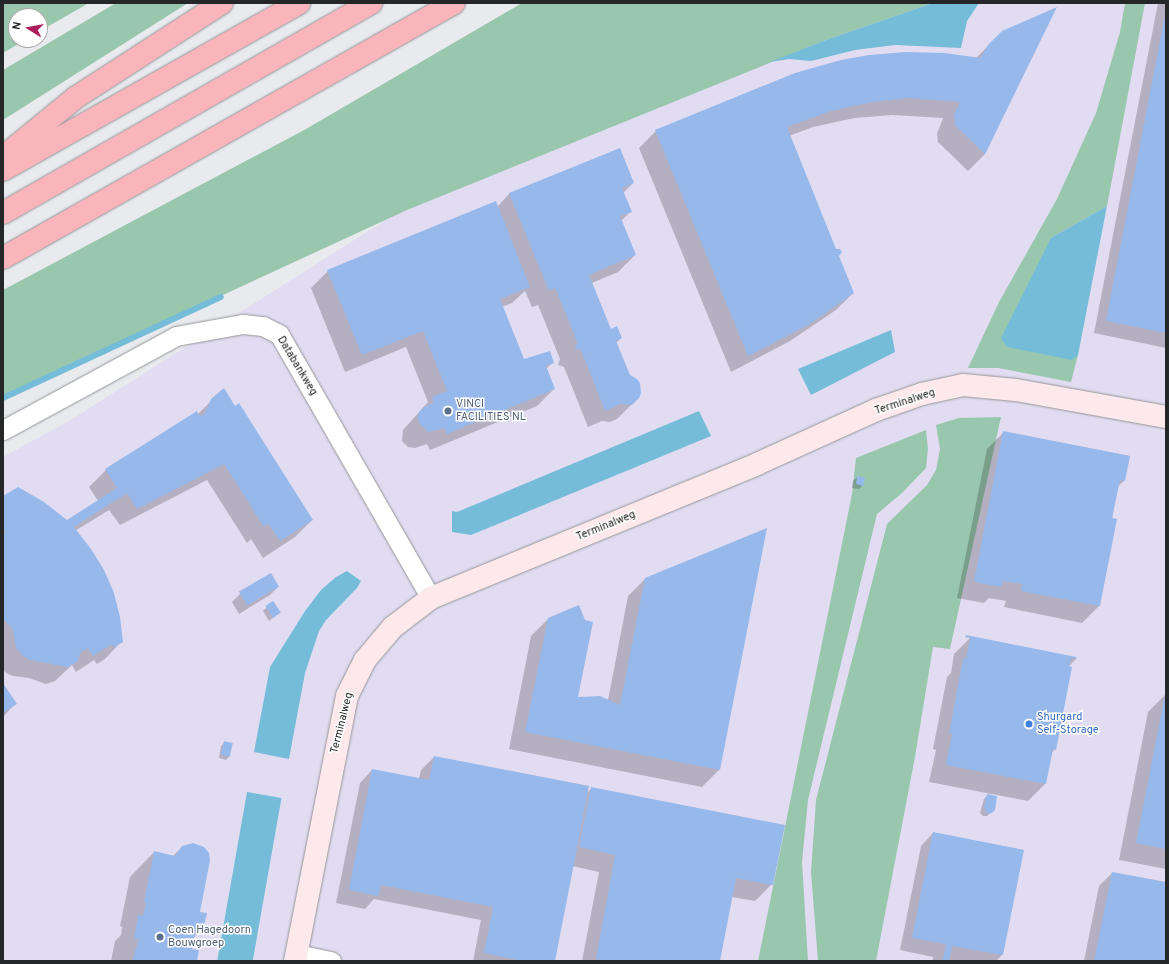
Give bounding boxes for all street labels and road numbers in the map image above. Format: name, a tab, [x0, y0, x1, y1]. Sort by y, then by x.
street label: Databankweg	[274, 334, 320, 398]
street label: Terminalweg	[873, 386, 937, 418]
street label: Terminalweg	[574, 508, 638, 544]
street label: Terminalweg	[328, 691, 356, 755]

